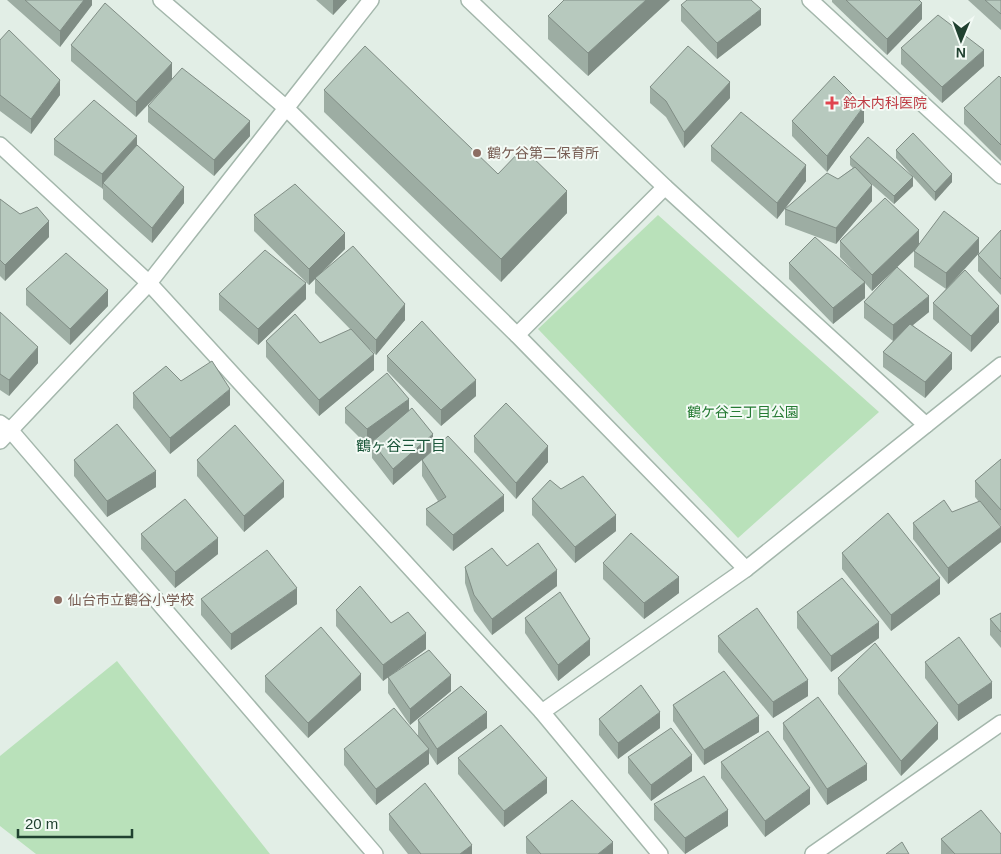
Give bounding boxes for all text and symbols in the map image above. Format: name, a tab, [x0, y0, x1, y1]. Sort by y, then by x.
north arrow	[936, 15, 986, 65]
text: N	[956, 45, 966, 61]
place label: 鈴木内科医院	[843, 95, 927, 111]
marker: 鈴木内科医院	[825, 96, 839, 110]
place label: 鶴ケ谷第二保育所	[487, 145, 599, 161]
marker: 鶴ケ谷第二保育所	[471, 147, 483, 159]
park label: 鶴ケ谷三丁目公園	[687, 404, 799, 420]
district label: 鶴ヶ谷三丁目	[356, 437, 446, 454]
place label: 仙台市立鶴谷小学校	[68, 592, 194, 608]
marker: 仙台市立鶴谷小学校	[52, 594, 64, 606]
scale bar	[18, 806, 131, 838]
text: 20 m	[25, 815, 58, 832]

